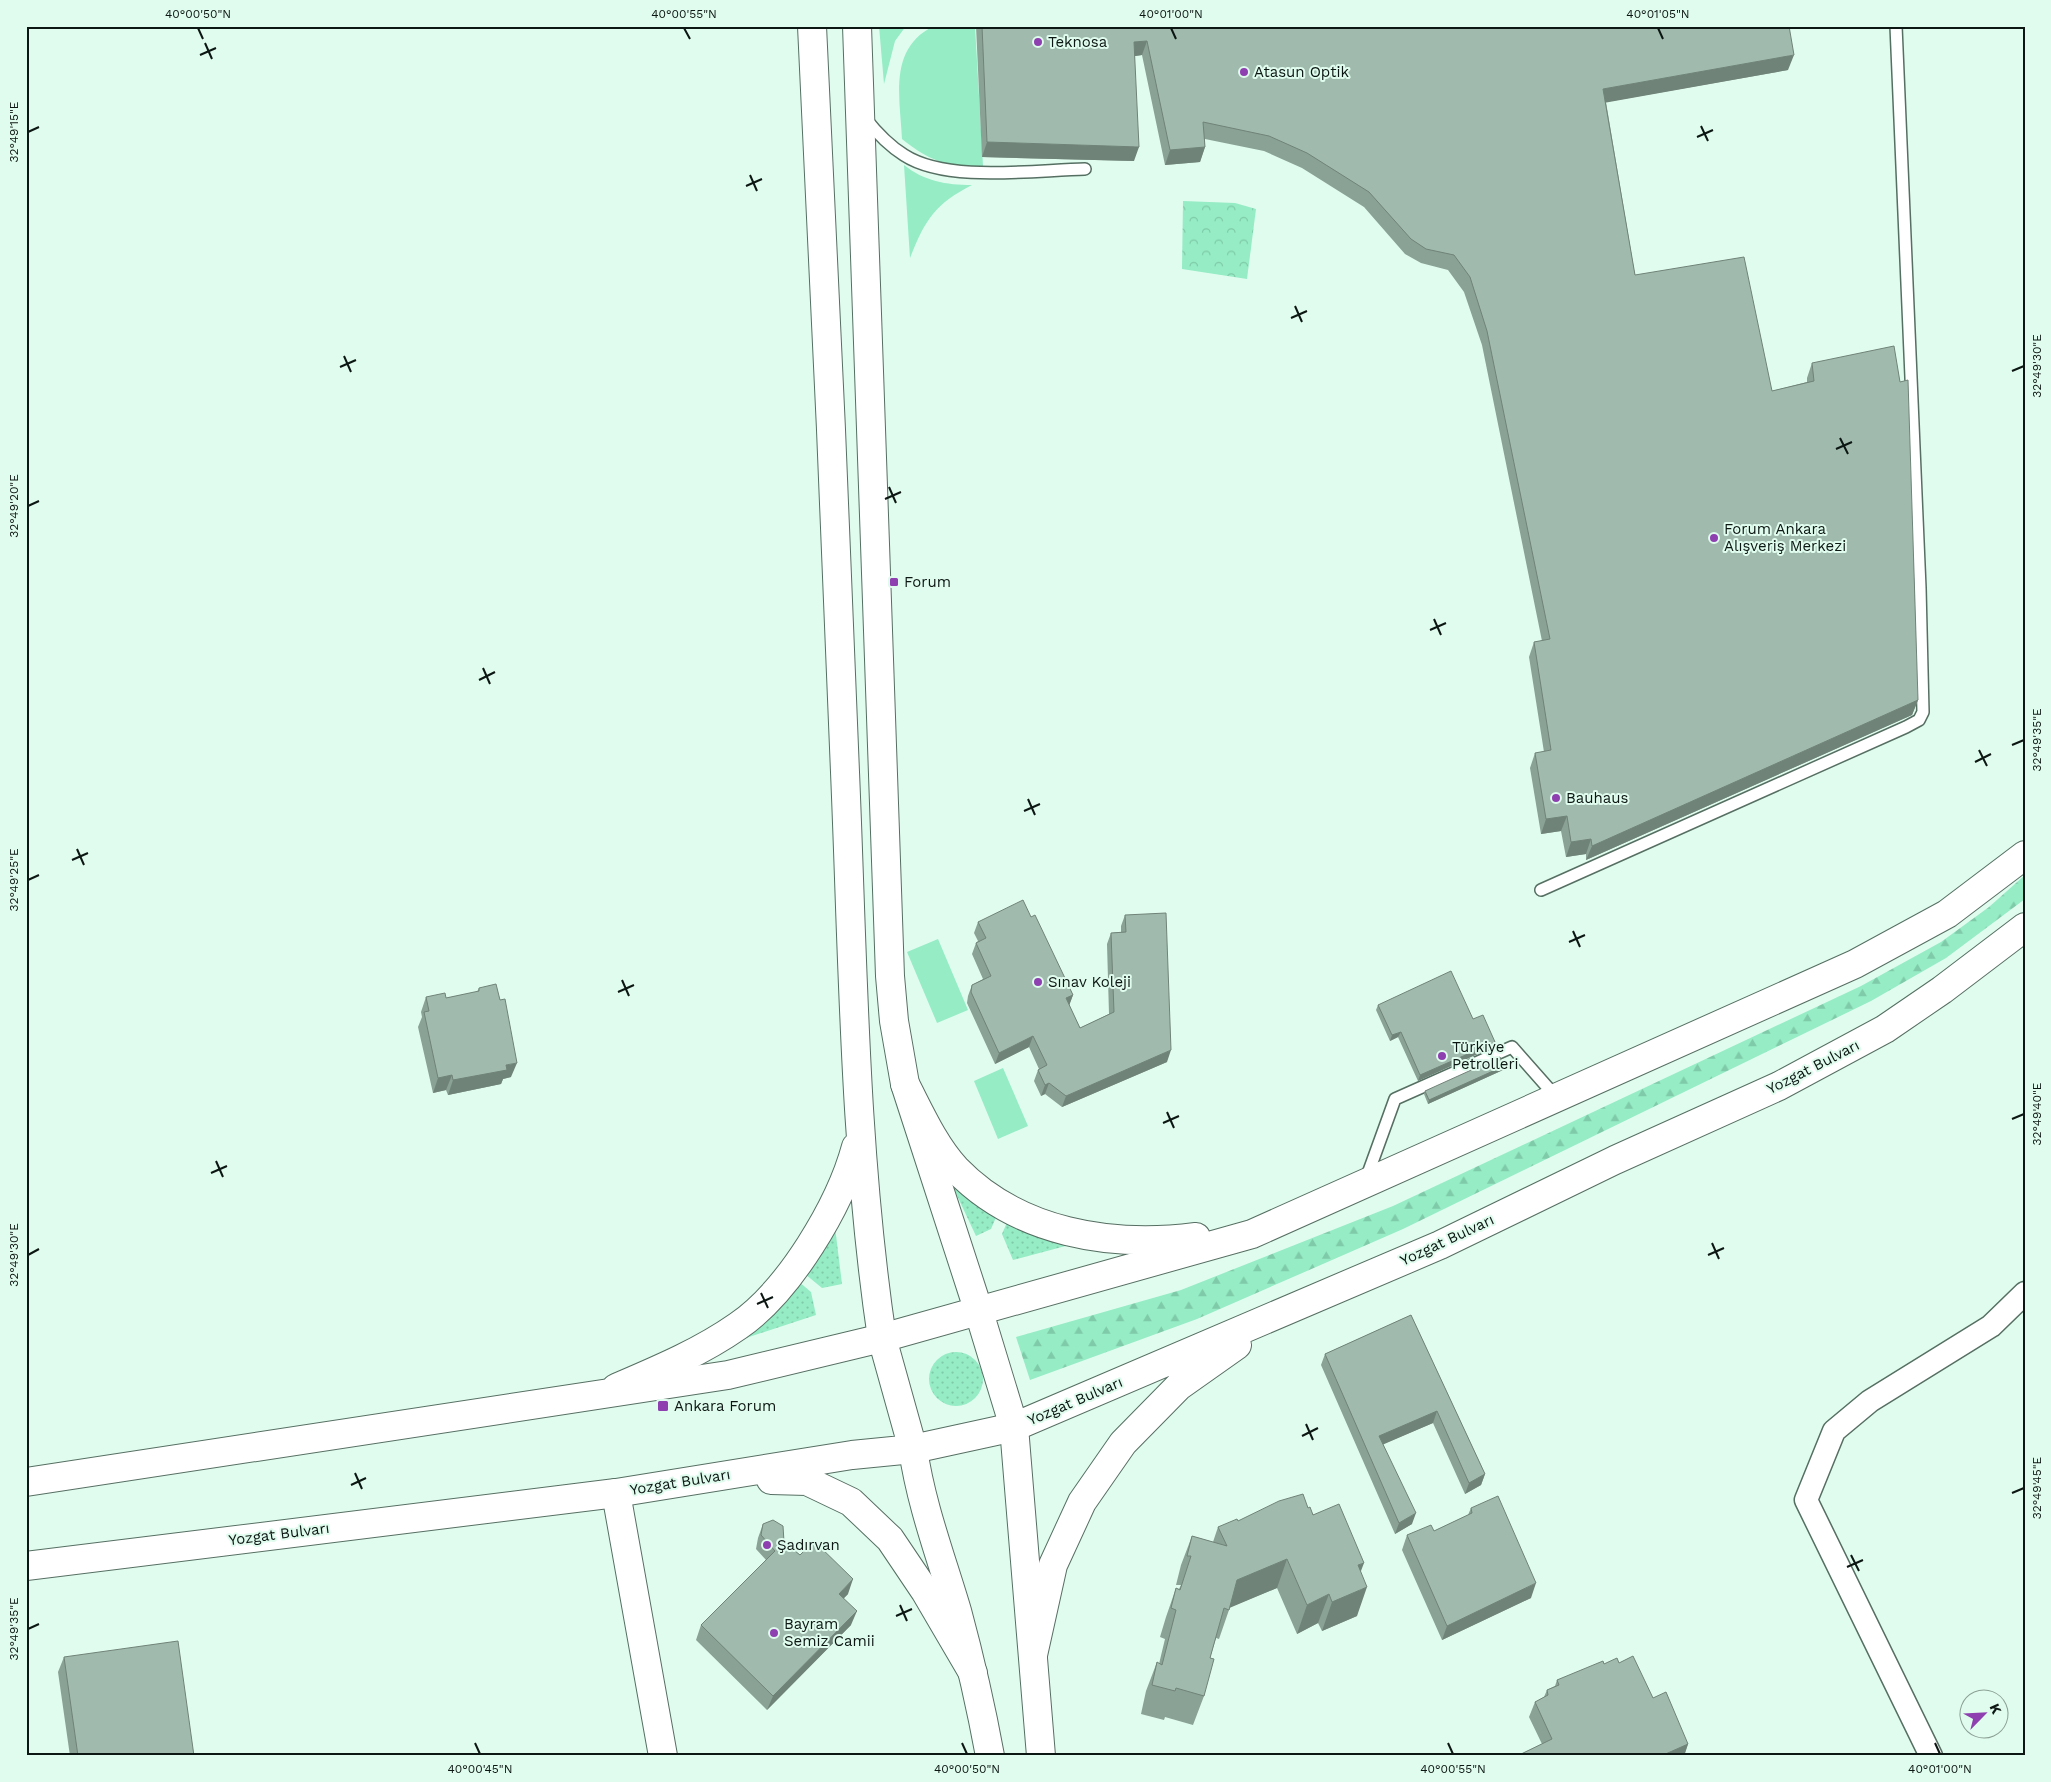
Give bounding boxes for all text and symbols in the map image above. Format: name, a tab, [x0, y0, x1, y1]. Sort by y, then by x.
text: 40°00'50"N	[165, 7, 231, 21]
text: 40°00'55"N	[651, 7, 717, 21]
text: 40°01'00"N	[1139, 7, 1203, 21]
text: 40°01'05"N	[1626, 7, 1690, 21]
place label: Teknosa	[1048, 33, 1108, 51]
marker: Teknosa	[1032, 36, 1044, 48]
place label: Atasun Optik	[1254, 63, 1349, 81]
marker: Atasun Optik	[1238, 66, 1250, 78]
text: 32°49'15"E	[7, 101, 21, 162]
text: 32°49'30"E	[2030, 334, 2044, 398]
text: 32°49'20"E	[7, 474, 21, 538]
place label: Forum Ankara Alışveriş Merkezi	[1724, 520, 1846, 555]
marker: Forum Ankara Alışveriş Merkezi	[1708, 532, 1720, 544]
place label: Forum	[904, 573, 951, 591]
marker: Forum	[888, 576, 900, 588]
text: 32°49'35"E	[2030, 708, 2044, 772]
place label: Bauhaus	[1566, 789, 1629, 807]
marker: Bauhaus	[1550, 792, 1562, 804]
text: 32°49'25"E	[7, 848, 21, 912]
place label: Sınav Koleji	[1048, 973, 1131, 991]
marker: Sınav Koleji	[1032, 976, 1044, 988]
street label: Yozgat Bulvarı	[1764, 1036, 1862, 1098]
place label: Türkiye Petrolleri	[1452, 1038, 1519, 1073]
marker: Türkiye Petrolleri	[1436, 1050, 1448, 1062]
text: 32°49'40"E	[2030, 1082, 2044, 1145]
street label: Yozgat Bulvarı	[1397, 1210, 1497, 1270]
text: 32°49'30"E	[7, 1223, 21, 1287]
street label: Yozgat Bulvarı	[1025, 1373, 1125, 1429]
place label: Ankara Forum	[674, 1397, 776, 1415]
marker: Ankara Forum	[656, 1399, 670, 1413]
text: 32°49'45"E	[2030, 1456, 2044, 1519]
street label: Yozgat Bulvarı	[628, 1465, 732, 1499]
street label: Yozgat Bulvarı	[228, 1519, 330, 1549]
place label: Şadırvan	[777, 1536, 840, 1554]
marker: Şadırvan	[761, 1539, 773, 1551]
text: 32°49'35"E	[7, 1597, 21, 1661]
place label: Bayram Semiz Camii	[784, 1615, 875, 1650]
marker: Bayram Semiz Camii	[768, 1627, 780, 1639]
north arrow	[1958, 1690, 2008, 1740]
text: K	[1987, 1701, 2005, 1717]
text: 40°00'45"N	[448, 1762, 512, 1776]
text: 40°00'50"N	[934, 1762, 1000, 1776]
text: 40°00'55"N	[1420, 1762, 1486, 1776]
text: 40°01'00"N	[1908, 1762, 1972, 1776]

